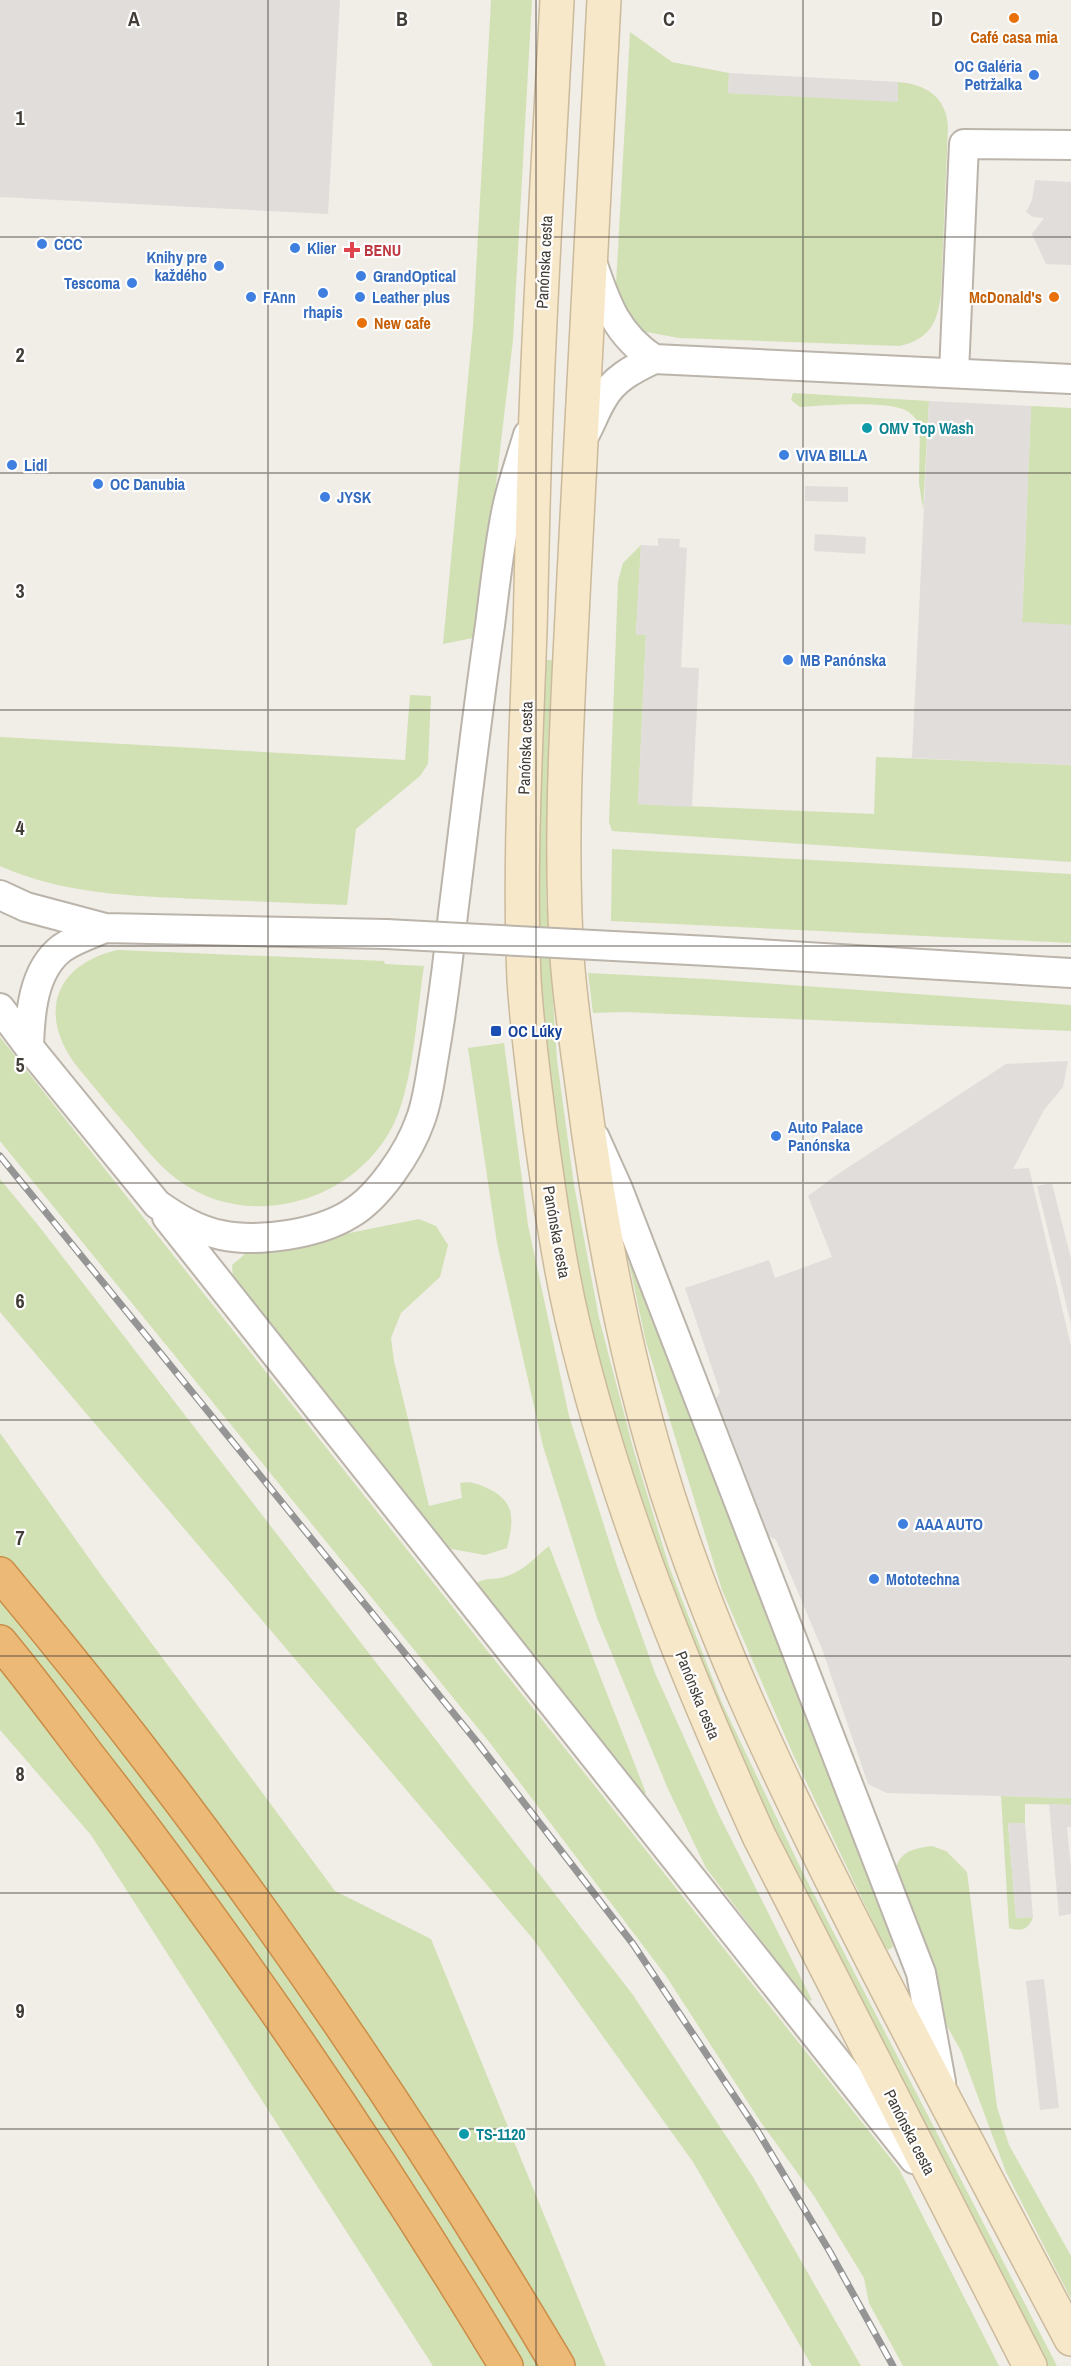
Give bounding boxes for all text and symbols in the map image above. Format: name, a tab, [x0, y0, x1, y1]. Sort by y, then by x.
text: A	[128, 5, 140, 32]
text: B	[396, 5, 408, 32]
text: C	[663, 5, 675, 32]
text: D	[931, 5, 943, 32]
marker: Café casa mia	[1007, 11, 1021, 25]
place label: Café casa mia	[970, 26, 1058, 48]
place label: OC Galéria Petržalka	[954, 55, 1023, 95]
marker: OC Galéria Petržalka	[1027, 68, 1041, 82]
text: 1	[15, 104, 25, 131]
street label: Panónska cesta	[531, 214, 557, 309]
place label: CCC	[54, 233, 82, 255]
marker: CCC	[35, 237, 49, 251]
place label: Klier	[307, 237, 337, 259]
place label: BENU	[364, 239, 401, 261]
marker: Klier	[288, 241, 302, 255]
marker: BENU	[345, 243, 359, 257]
place label: Knihy pre každého	[146, 246, 207, 286]
marker: Knihy pre každého	[212, 259, 226, 273]
place label: GrandOptical	[373, 265, 456, 287]
marker: GrandOptical	[354, 269, 368, 283]
place label: Tescoma	[64, 272, 121, 294]
marker: Tescoma	[125, 276, 139, 290]
place label: FAnn	[263, 286, 296, 308]
marker: rhapis	[316, 286, 330, 300]
place label: Leather plus	[372, 286, 450, 308]
place label: McDonald's	[969, 286, 1042, 308]
marker: FAnn	[244, 290, 258, 304]
marker: Leather plus	[353, 290, 367, 304]
marker: McDonald's	[1047, 290, 1061, 304]
place label: rhapis	[303, 301, 343, 323]
place label: New cafe	[374, 312, 431, 334]
marker: New cafe	[355, 316, 369, 330]
text: 2	[15, 341, 25, 368]
place label: OMV Top Wash	[879, 417, 974, 439]
marker: OMV Top Wash	[860, 421, 874, 435]
place label: VIVA BILLA	[796, 444, 868, 466]
marker: VIVA BILLA	[777, 448, 791, 462]
place label: Lidl	[24, 454, 47, 476]
marker: Lidl	[5, 458, 19, 472]
place label: OC Danubia	[110, 473, 186, 495]
marker: OC Danubia	[91, 477, 105, 491]
place label: JYSK	[337, 486, 372, 508]
marker: JYSK	[318, 490, 332, 504]
text: 3	[15, 577, 25, 604]
place label: MB Panónska	[800, 649, 887, 671]
marker: MB Panónska	[781, 653, 795, 667]
street label: Panónska cesta	[512, 700, 538, 795]
text: 4	[15, 814, 25, 841]
place label: OC Lúky	[508, 1020, 563, 1042]
marker: OC Lúky	[489, 1024, 503, 1038]
text: 5	[15, 1051, 25, 1078]
place label: Auto Palace Panónska	[788, 1116, 863, 1156]
marker: Auto Palace Panónska	[769, 1129, 783, 1143]
street label: Panónska cesta	[538, 1184, 576, 1281]
text: 6	[15, 1287, 25, 1314]
place label: AAA AUTO	[915, 1513, 983, 1535]
marker: AAA AUTO	[896, 1517, 910, 1531]
text: 7	[15, 1524, 25, 1551]
place label: Mototechna	[886, 1568, 960, 1590]
marker: Mototechna	[867, 1572, 881, 1586]
street label: Panónska cesta	[670, 1648, 726, 1743]
text: 8	[15, 1760, 25, 1787]
text: 9	[15, 1997, 25, 2024]
street label: Panónska cesta	[879, 2085, 941, 2179]
place label: TS-1120	[476, 2123, 526, 2145]
marker: TS-1120	[457, 2127, 471, 2141]

